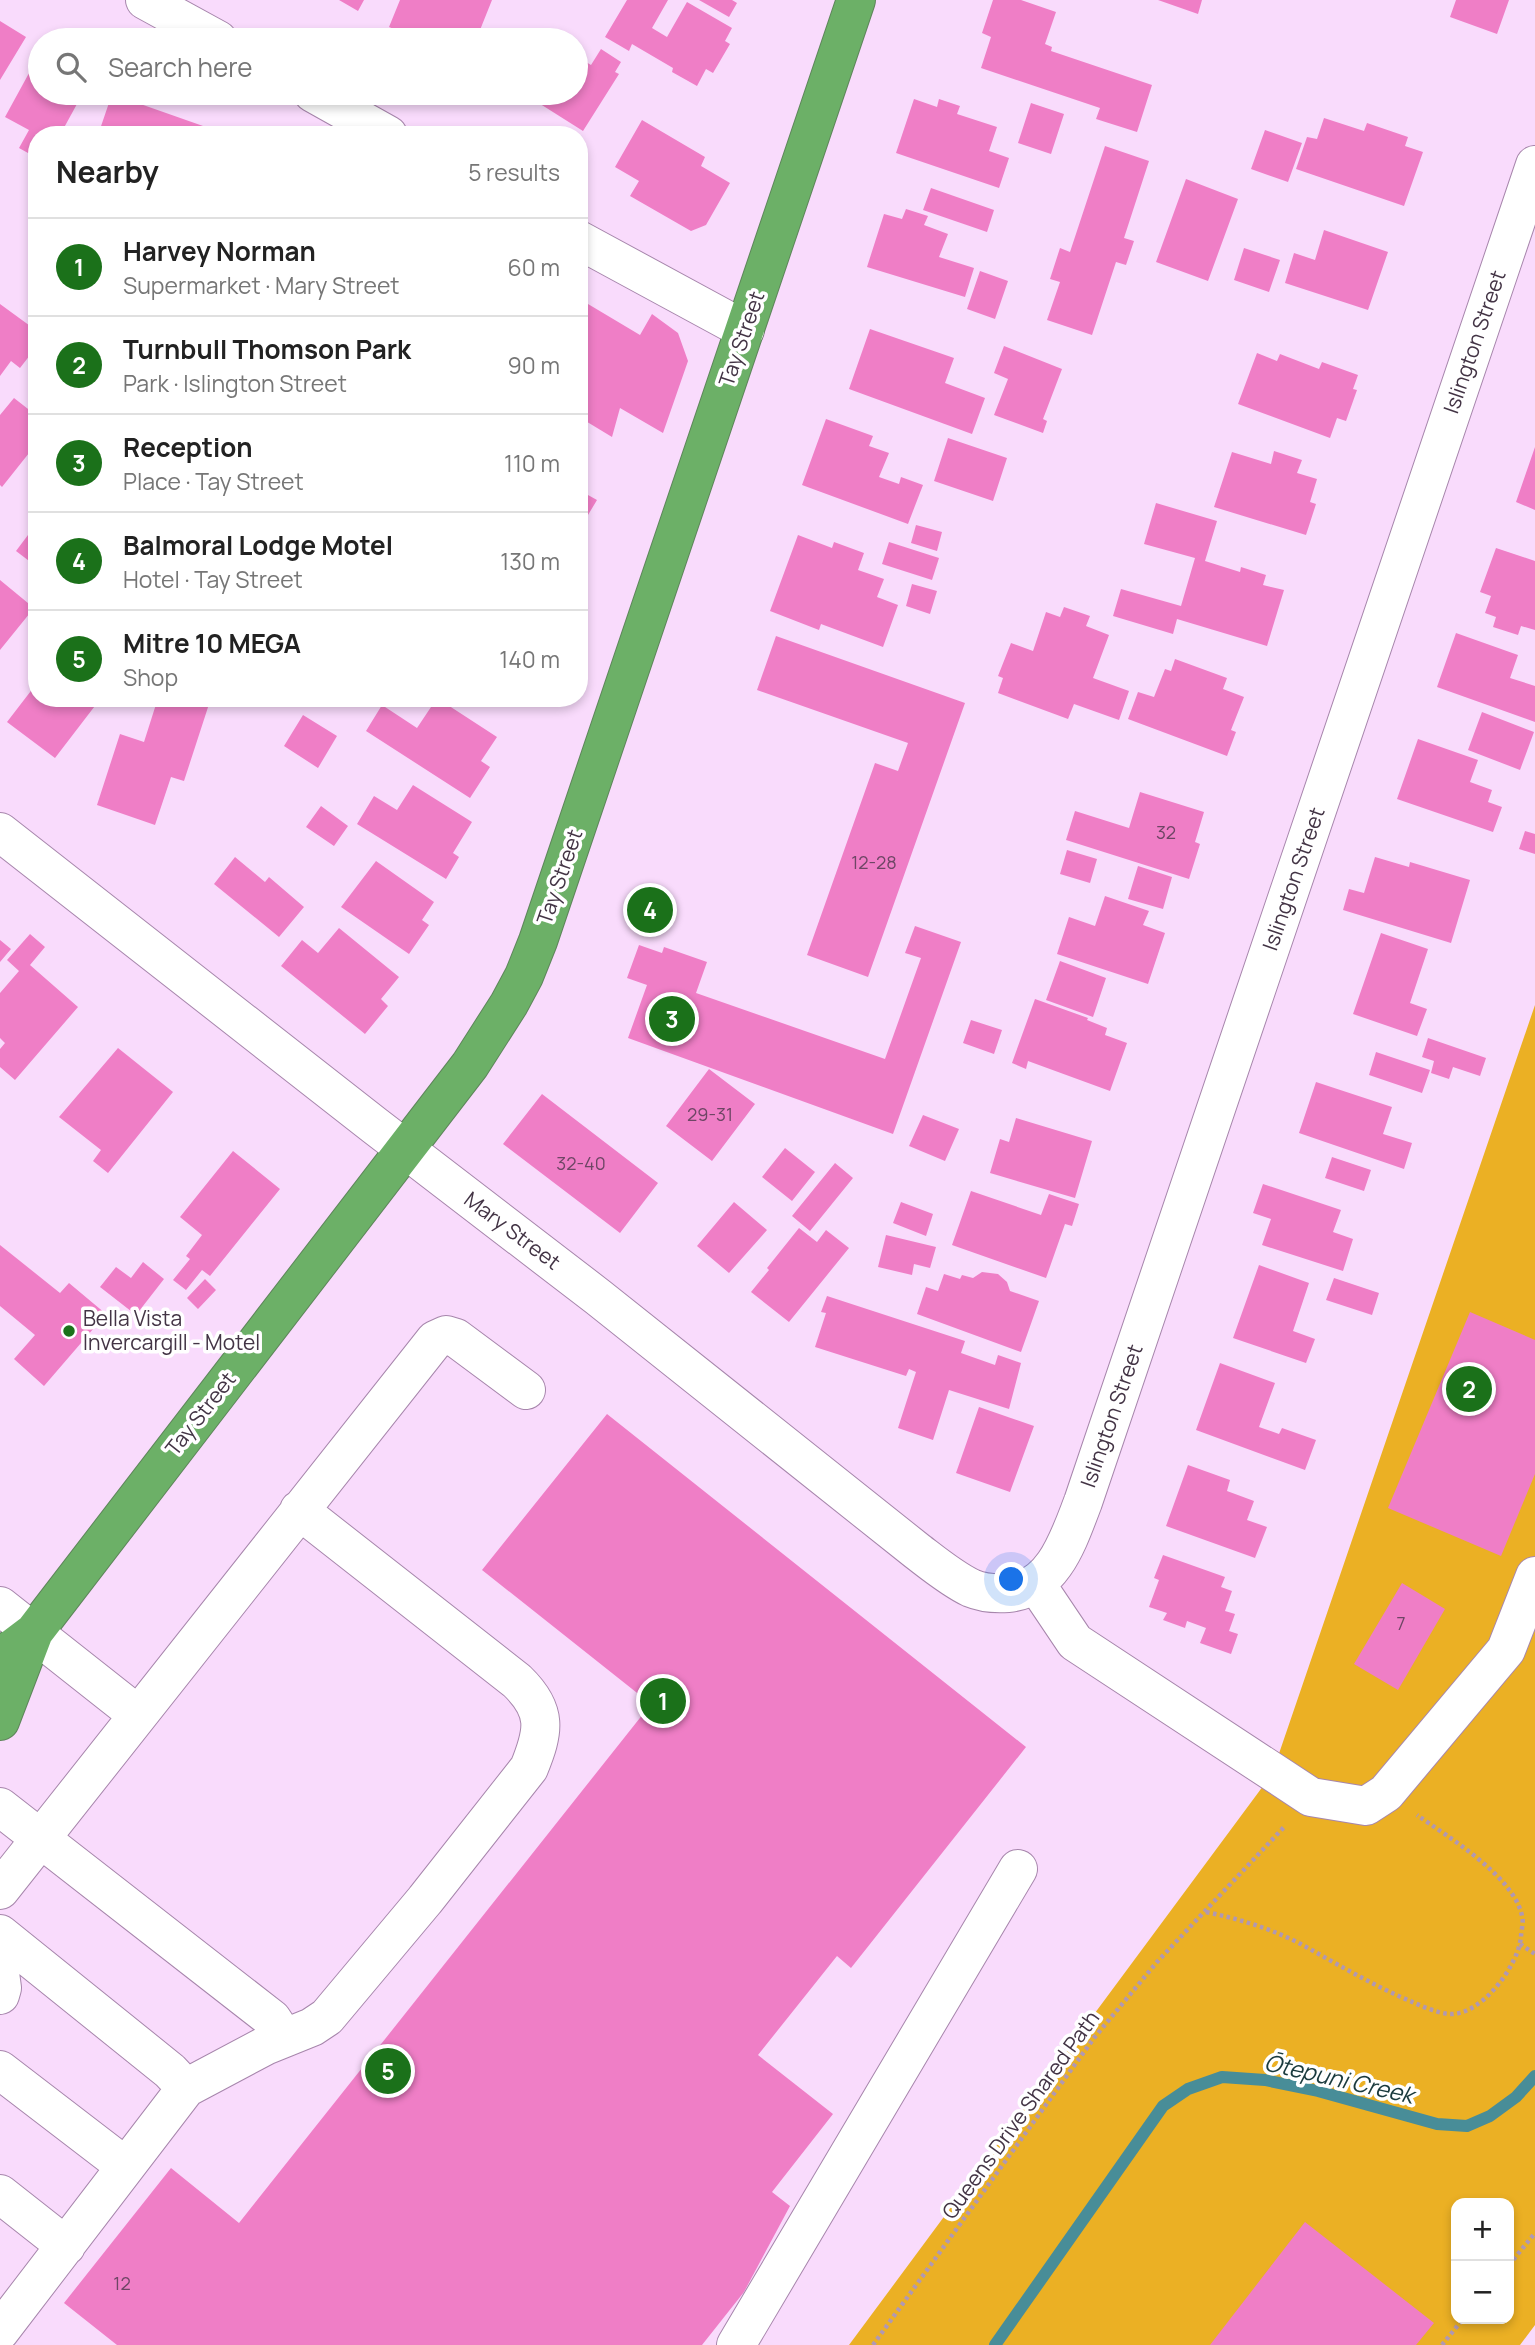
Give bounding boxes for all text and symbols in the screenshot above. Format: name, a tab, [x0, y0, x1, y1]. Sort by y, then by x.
search box	[28, 28, 588, 105]
icon: search	[52, 48, 90, 86]
text: Search here	[108, 49, 253, 85]
text: Nearby	[56, 151, 159, 192]
text: 5 results	[468, 156, 560, 188]
text: Harvey Norman	[123, 233, 316, 269]
text: 1	[74, 251, 84, 283]
text: 60 m	[508, 251, 560, 283]
street label: Islington Street	[1436, 266, 1512, 417]
text: Supermarket · Mary Street	[123, 269, 400, 301]
street label: Tay Street	[712, 287, 770, 390]
text: Turnbull Thomson Park	[123, 331, 411, 367]
text: 2	[72, 349, 86, 381]
text: 90 m	[508, 349, 560, 381]
text: Park · Islington Street	[123, 367, 347, 399]
text: Reception	[123, 429, 253, 465]
text: 3	[72, 447, 86, 479]
text: 110 m	[504, 447, 560, 479]
text: Place · Tay Street	[123, 465, 304, 497]
text: Balmoral Lodge Motel	[123, 527, 393, 563]
text: 4	[72, 545, 86, 577]
text: 130 m	[500, 545, 560, 577]
text: Hotel · Tay Street	[123, 563, 303, 595]
text: Mitre 10 MEGA	[123, 625, 301, 661]
text: 5	[72, 643, 86, 675]
text: 140 m	[499, 643, 560, 675]
text: Shop	[123, 661, 178, 693]
street label: Islington Street	[1255, 803, 1331, 954]
house number: 32	[1156, 820, 1176, 844]
street label: Tay Street	[530, 825, 588, 928]
house number: 12-28	[851, 850, 897, 874]
pin: 4	[627, 884, 673, 936]
pin: 3	[649, 993, 695, 1045]
house number: 29-31	[687, 1102, 733, 1126]
house number: 32-40	[556, 1151, 606, 1175]
street label: Mary Street	[459, 1185, 566, 1276]
place label: Bella Vista Invercargill - Motel	[83, 1304, 260, 1356]
marker: Bella Vista Invercargill - Motel	[61, 1323, 77, 1339]
street label: Islington Street	[1073, 1340, 1149, 1491]
pin: 2	[1446, 1363, 1492, 1415]
street label: Tay Street	[159, 1366, 242, 1461]
your location	[994, 1562, 1028, 1596]
house number: 7	[1396, 1611, 1406, 1635]
pin: 1	[640, 1675, 686, 1727]
street label: Queens Drive Shared Path	[935, 2005, 1105, 2224]
pin: 5	[365, 2045, 411, 2097]
water label: Ōtepuni Creek	[1261, 2045, 1420, 2112]
map controls	[1451, 2198, 1514, 2324]
button: +	[1451, 2198, 1514, 2261]
button: −	[1451, 2261, 1514, 2324]
house number: 12	[113, 2271, 131, 2295]

